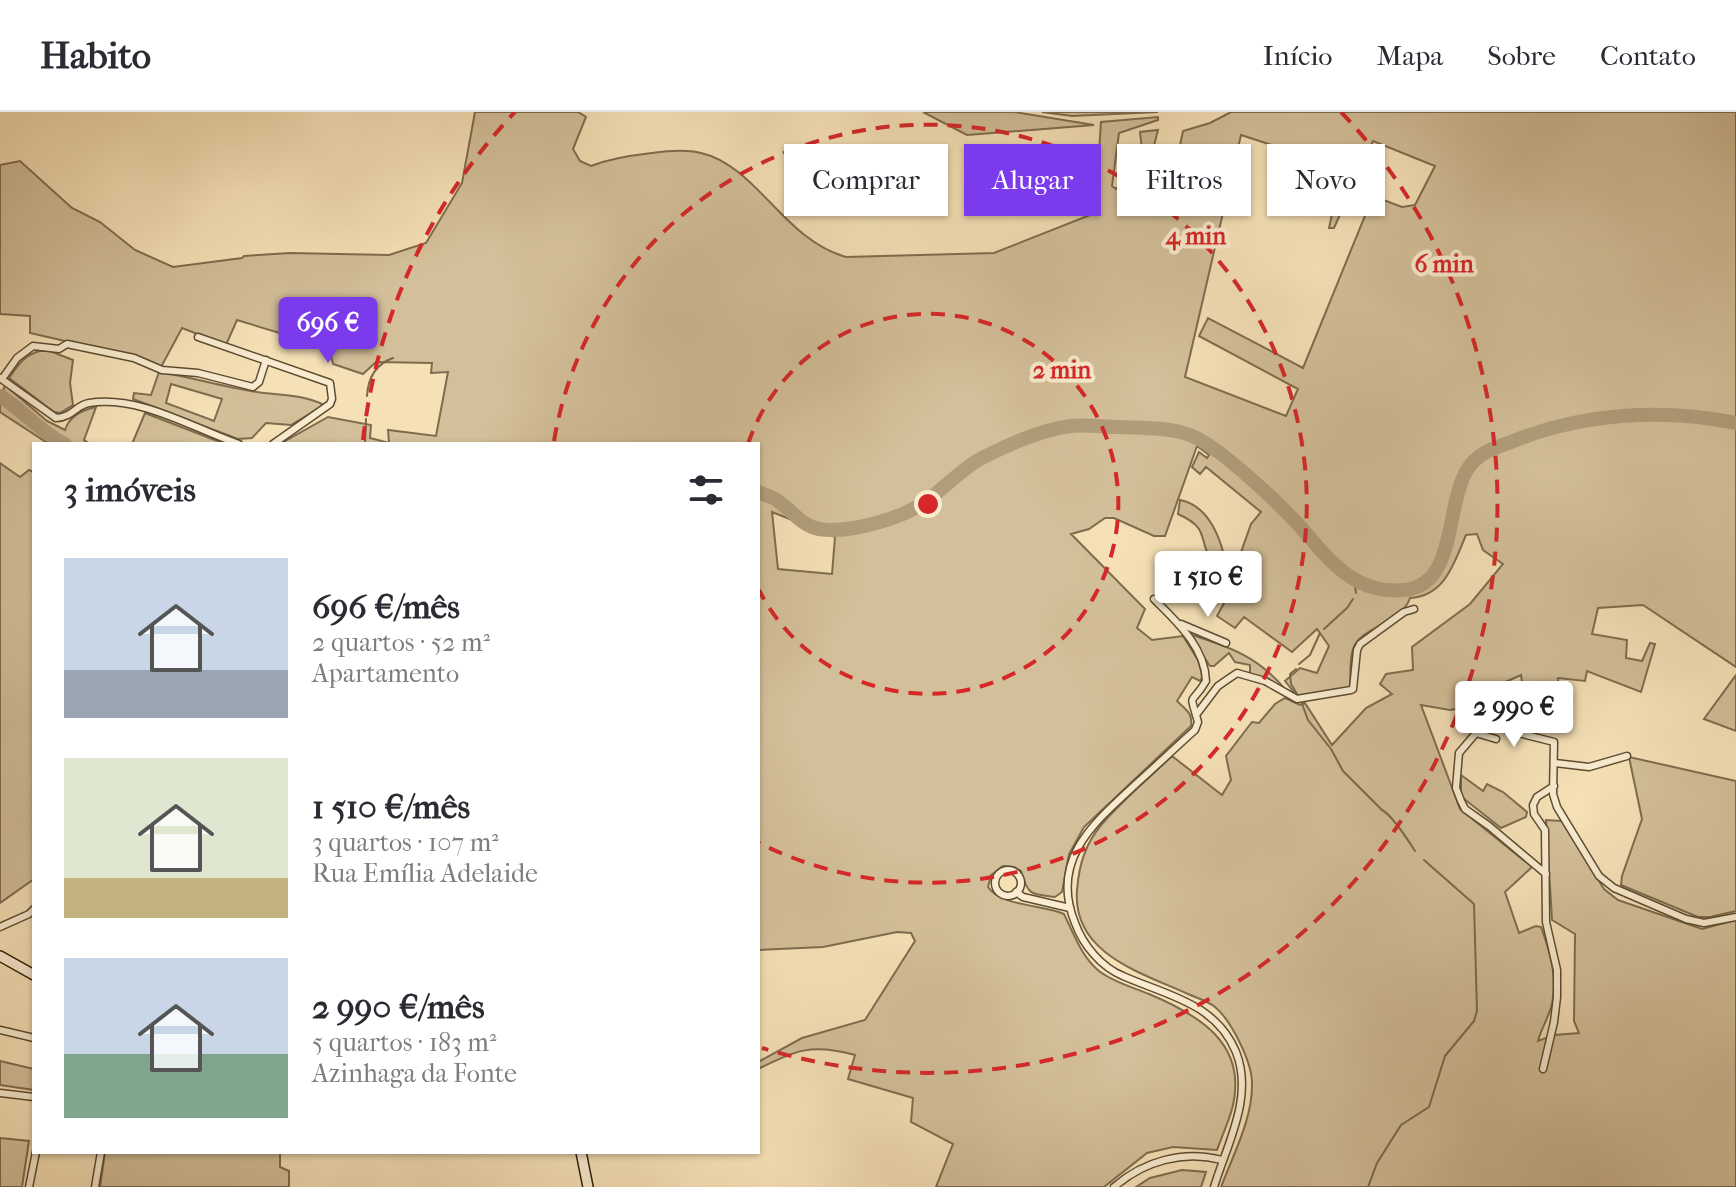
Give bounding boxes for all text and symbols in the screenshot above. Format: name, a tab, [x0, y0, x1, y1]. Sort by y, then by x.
text: Habito	[40, 33, 151, 78]
text: Início	[1263, 39, 1333, 72]
text: Mapa	[1377, 39, 1443, 72]
text: Sobre	[1487, 39, 1556, 72]
text: Contato	[1600, 39, 1696, 72]
chip: Comprar	[784, 144, 948, 216]
chip: Alugar	[964, 144, 1101, 216]
chip: Filtros	[1117, 144, 1251, 216]
chip: Novo	[1267, 144, 1385, 216]
text: 4 min	[1165, 222, 1227, 251]
text: 6 min	[1414, 250, 1475, 278]
pin: 696 €	[272, 297, 384, 365]
text: 696 €	[297, 307, 359, 338]
text: 2 min	[1033, 356, 1092, 384]
icon: filters	[684, 468, 728, 512]
text: 3 imóveis	[64, 470, 196, 510]
centre of rings	[914, 490, 942, 518]
pin: 1 510 €	[1134, 551, 1282, 619]
text: 1 510 €	[1173, 561, 1243, 592]
text: 696 €/mês	[312, 587, 460, 627]
icon: home	[128, 590, 224, 686]
text: 2 quartos · 52 m²	[312, 627, 490, 658]
text: Apartamento	[312, 658, 459, 689]
pin: 2 990 €	[1440, 681, 1588, 749]
text: 2 990 €	[1473, 691, 1555, 722]
text: 1 510 €/mês	[312, 787, 470, 827]
icon: home	[128, 790, 224, 886]
text: 3 quartos · 107 m²	[312, 827, 499, 858]
text: Rua Emília Adelaide	[312, 858, 538, 889]
text: 2 990 €/mês	[312, 987, 484, 1027]
icon: home	[128, 990, 224, 1086]
text: 5 quartos · 183 m²	[312, 1027, 496, 1058]
text: Azinhaga da Fonte	[312, 1058, 517, 1089]

